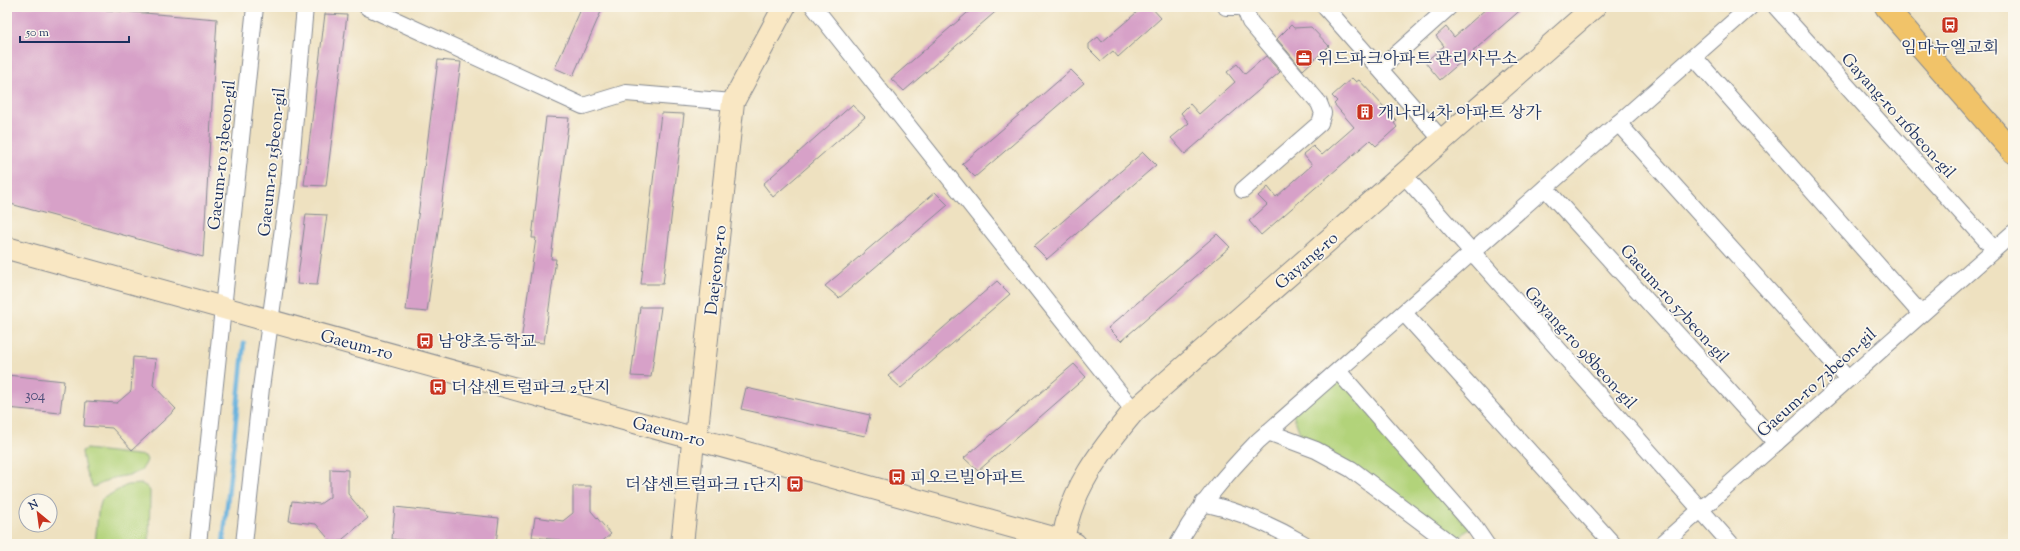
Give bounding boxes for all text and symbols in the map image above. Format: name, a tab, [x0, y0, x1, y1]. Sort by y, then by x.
bus stop icon: 임마뉴엘교회	[1940, 15, 1960, 35]
scale bar	[20, 18, 129, 44]
text: 50 m	[25, 24, 49, 42]
place label: 임마뉴엘교회	[1901, 37, 1999, 61]
office icon: 위드파크아파트 관리사무소	[1294, 48, 1314, 68]
place label: 위드파크아파트 관리사무소	[1317, 48, 1518, 72]
street label: Gayang-ro 116beon-gil	[1835, 48, 1961, 184]
street label: Gaeum-ro 13beon-gil	[203, 79, 243, 231]
street label: Gaeum-ro 15beon-gil	[253, 86, 293, 238]
building icon: 개나리4차 아파트 상가	[1355, 102, 1375, 122]
place label: 개나리4차 아파트 상가	[1378, 102, 1542, 126]
street label: Daejeong-ro	[700, 224, 734, 316]
street label: Gayang-ro	[1270, 227, 1344, 296]
street label: Gaeum-ro 57beon-gil	[1614, 240, 1734, 369]
street label: Gayang-ro 98beon-gil	[1518, 282, 1641, 415]
street label: Gaeum-ro 73beon-gil	[1752, 323, 1883, 444]
street label: Gaeum-ro	[317, 325, 396, 367]
bus stop icon: 남양초등학교	[415, 331, 435, 351]
place label: 남양초등학교	[438, 331, 537, 355]
bus stop icon: 더샵센트럴파크 2단지	[428, 377, 448, 397]
place label: 더샵센트럴파크 2단지	[451, 377, 610, 401]
house number: 304	[25, 386, 46, 407]
street label: Gaeum-ro	[629, 412, 708, 454]
bus stop icon: 피오르빌아파트	[887, 467, 907, 487]
place label: 피오르빌아파트	[910, 467, 1026, 491]
place label: 더샵센트럴파크 1단지	[625, 474, 782, 498]
bus stop icon: 더샵센트럴파크 1단지	[785, 474, 805, 494]
north arrow	[18, 493, 58, 533]
text: N	[25, 496, 42, 515]

